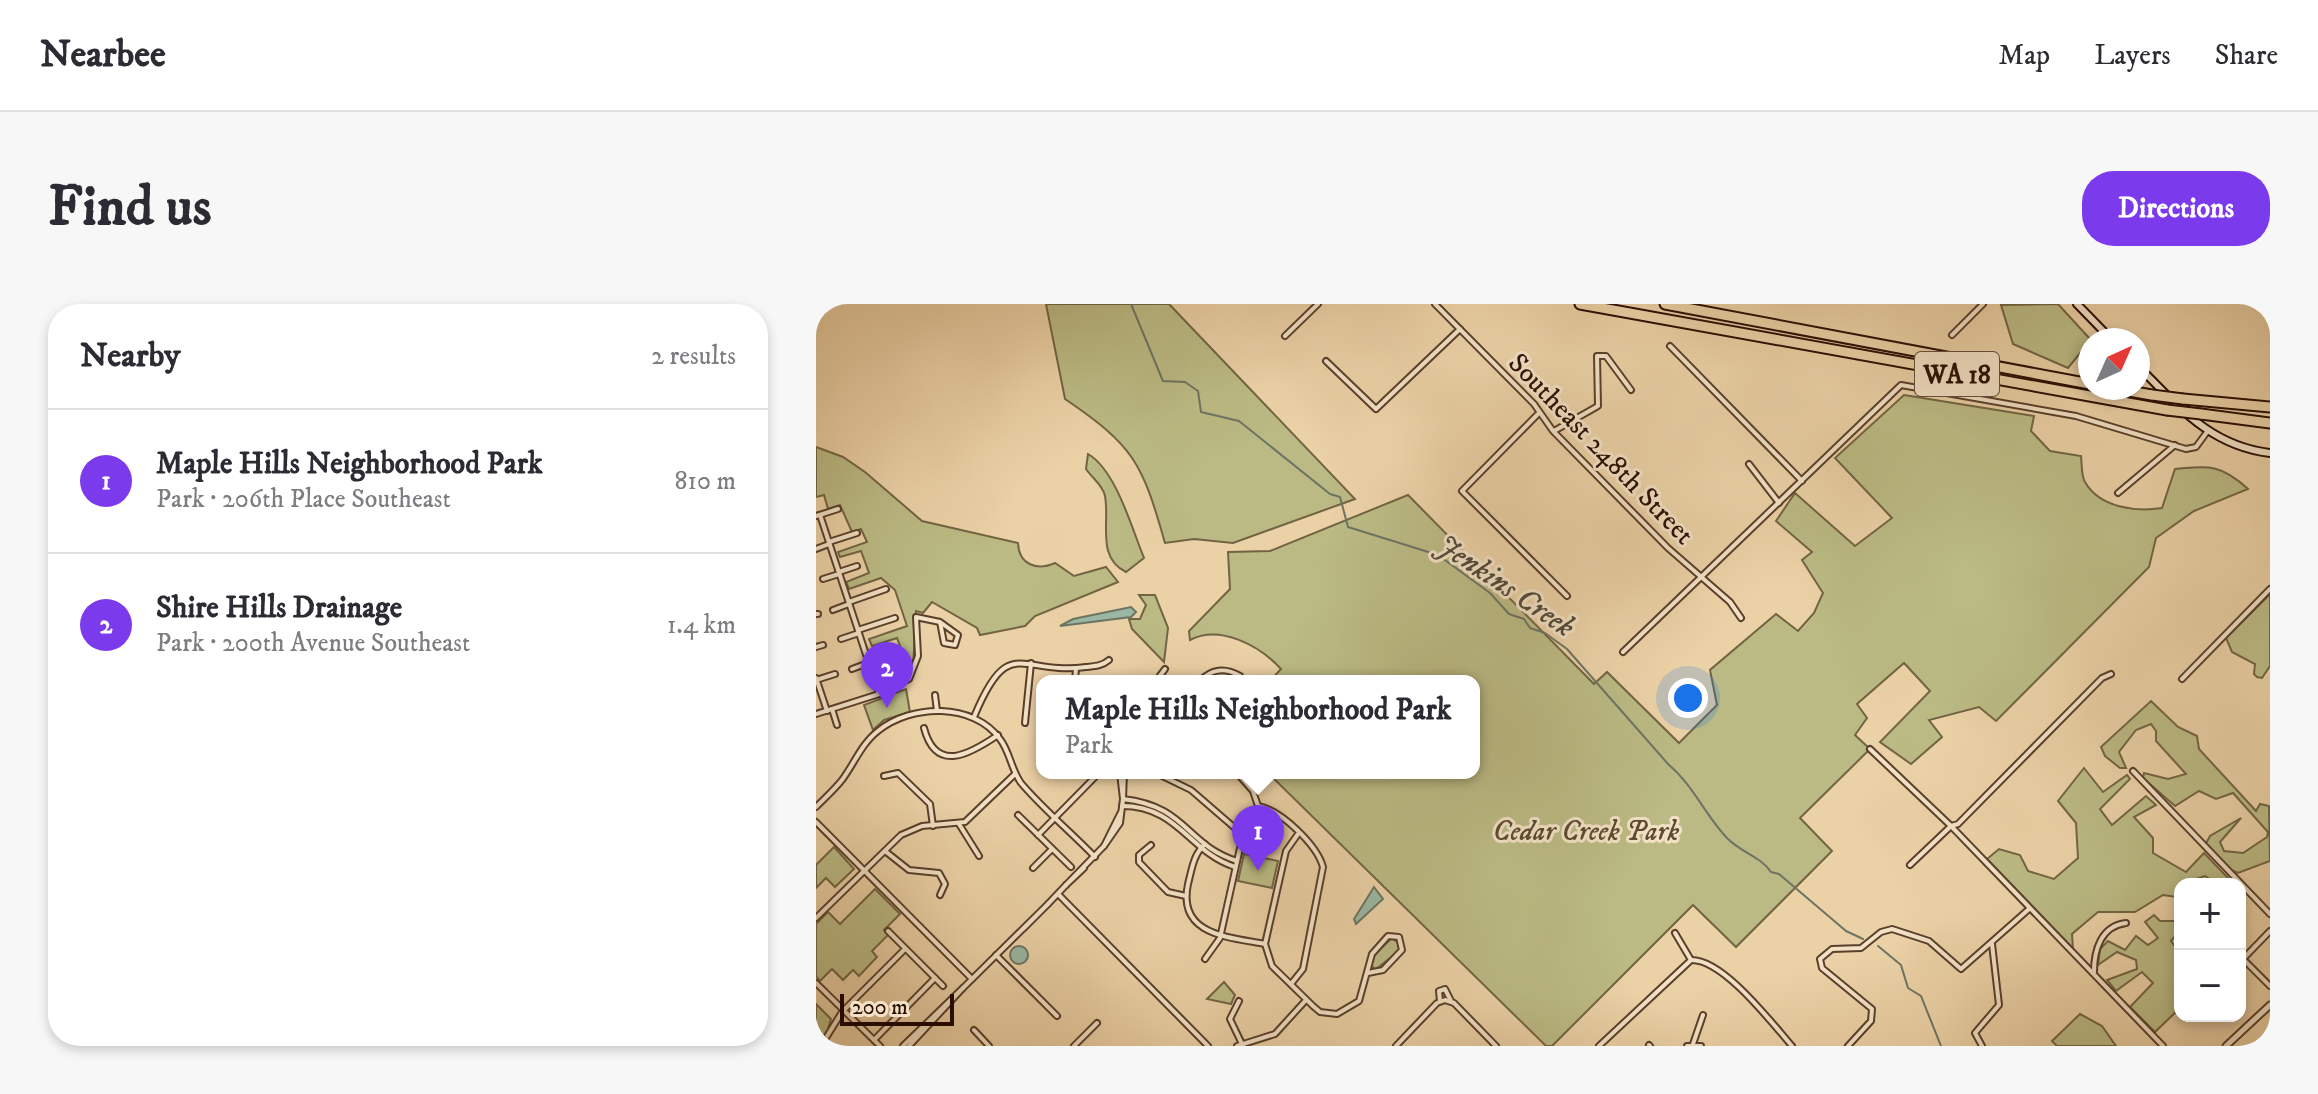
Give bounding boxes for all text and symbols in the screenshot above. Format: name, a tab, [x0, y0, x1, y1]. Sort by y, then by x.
text: Nearbee	[40, 31, 166, 79]
text: Map	[1999, 38, 2050, 73]
text: Layers	[2094, 38, 2171, 73]
text: Share	[2215, 38, 2278, 73]
button: Directions	[2082, 171, 2270, 246]
text: Find us	[48, 173, 212, 243]
north arrow	[2078, 328, 2150, 400]
text: Nearby	[80, 335, 181, 377]
text: 2 results	[651, 340, 736, 373]
street label: Southeast 248th Street	[1500, 346, 1701, 552]
road number: WA 18	[1915, 352, 1999, 396]
text: Maple Hills Neighborhood Park	[156, 446, 543, 483]
text: 1	[101, 465, 111, 498]
text: 810 m	[674, 465, 736, 498]
text: Park · 206th Place Southeast	[156, 483, 451, 516]
water label: Jenkins Creek	[1429, 527, 1582, 646]
text: Shire Hills Drainage	[156, 590, 402, 627]
text: 2	[100, 609, 112, 642]
text: 1.4 km	[667, 609, 736, 642]
text: Park · 200th Avenue Southeast	[156, 627, 470, 660]
pin: 2	[861, 642, 913, 708]
popup	[1036, 675, 1480, 779]
your location	[1668, 678, 1708, 718]
text: Maple Hills Neighborhood Park	[1065, 692, 1451, 729]
text: Park	[1065, 729, 1113, 762]
pin: 1	[1232, 805, 1284, 871]
park label: Cedar Creek Park	[1493, 814, 1680, 849]
map controls	[2174, 878, 2246, 1022]
button: +	[2174, 878, 2246, 950]
button: −	[2174, 950, 2246, 1022]
scale bar	[840, 990, 954, 1026]
text: 200 m	[852, 994, 908, 1021]

